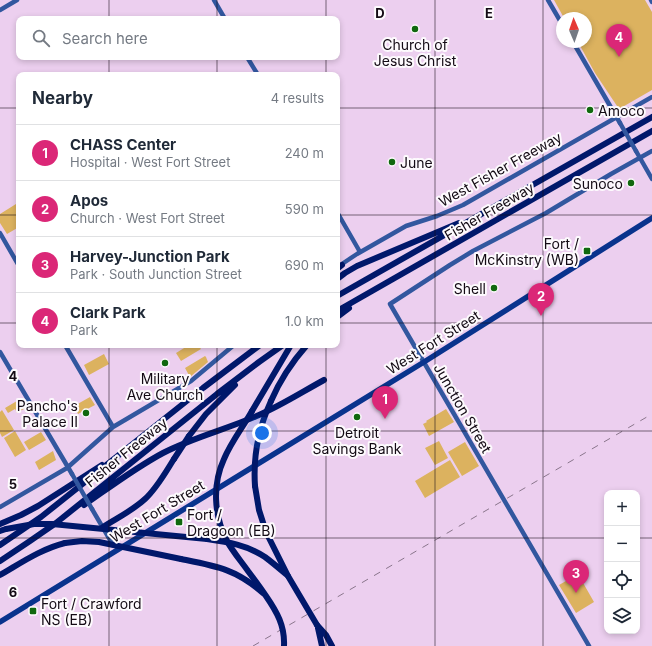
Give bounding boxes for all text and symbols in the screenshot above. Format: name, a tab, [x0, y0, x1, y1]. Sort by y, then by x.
text: D	[375, 5, 385, 21]
text: E	[485, 5, 493, 21]
north arrow	[556, 12, 592, 48]
search box	[16, 16, 340, 60]
marker: Church of Jesus Christ	[410, 24, 420, 34]
pin: 4	[606, 24, 632, 57]
icon: search	[30, 27, 52, 49]
text: Search here	[62, 29, 148, 48]
place label: Church of Jesus Christ	[374, 36, 457, 69]
text: Nearby	[32, 88, 93, 108]
text: 4 results	[271, 90, 324, 106]
place label: Amoco	[598, 102, 645, 119]
marker: Amoco	[585, 105, 595, 115]
street label: West Fisher Freeway	[436, 128, 564, 210]
text: CHASS Center	[70, 135, 176, 154]
text: 1	[42, 145, 48, 161]
text: 240 m	[285, 145, 324, 161]
text: Hospital · West Fort Street	[70, 154, 230, 170]
place label: June	[400, 154, 433, 171]
marker: June	[387, 157, 397, 167]
place label: Sunoco	[573, 175, 623, 192]
marker: Sunoco	[626, 178, 636, 188]
street label: Fisher Freeway	[441, 179, 537, 243]
text: Apos	[70, 191, 108, 210]
text: 2	[41, 201, 49, 217]
text: 590 m	[285, 201, 324, 217]
text: Church · West Fort Street	[70, 210, 225, 226]
place label: Fort / McKinstry (WB)	[475, 235, 579, 268]
marker: Fort / McKinstry (WB)	[582, 246, 592, 256]
text: Harvey-Junction Park	[70, 247, 230, 266]
text: 3	[41, 257, 49, 273]
text: 690 m	[285, 257, 324, 273]
text: Park · South Junction Street	[70, 266, 242, 282]
place label: Shell	[454, 280, 486, 297]
marker: Shell	[489, 283, 499, 293]
pin: 2	[528, 283, 554, 316]
text: Clark Park	[70, 303, 146, 322]
street label: West Fort Street	[383, 306, 483, 378]
text: 4	[41, 313, 49, 329]
text: 1.0 km	[285, 313, 324, 329]
text: Park	[70, 322, 98, 338]
marker: Military Ave Church	[160, 358, 170, 368]
street label: Junction Street	[430, 360, 496, 456]
text: 4	[9, 368, 18, 384]
place label: Military Ave Church	[127, 370, 203, 403]
pin: 1	[372, 386, 398, 419]
place label: Pancho's Palace II	[17, 397, 78, 430]
marker: Pancho's Palace II	[81, 408, 91, 418]
marker: Detroit Savings Bank	[352, 412, 362, 422]
street label: Fisher Freeway	[82, 414, 171, 490]
your location	[252, 423, 272, 443]
place label: Detroit Savings Bank	[312, 424, 402, 457]
text: 5	[9, 476, 17, 492]
street label: West Fort Street	[107, 476, 207, 546]
map controls	[604, 490, 640, 634]
button: +	[604, 490, 640, 526]
place label: Fort / Dragoon (EB)	[187, 506, 276, 539]
marker: Fort / Dragoon (EB)	[174, 517, 184, 527]
button: −	[604, 526, 640, 562]
pin: 3	[563, 560, 589, 593]
button: locate	[604, 562, 640, 598]
text: 6	[9, 584, 17, 600]
place label: Fort / Crawford NS (EB)	[41, 595, 142, 628]
button: layers	[604, 598, 640, 634]
marker: Fort / Crawford NS (EB)	[28, 606, 38, 616]

